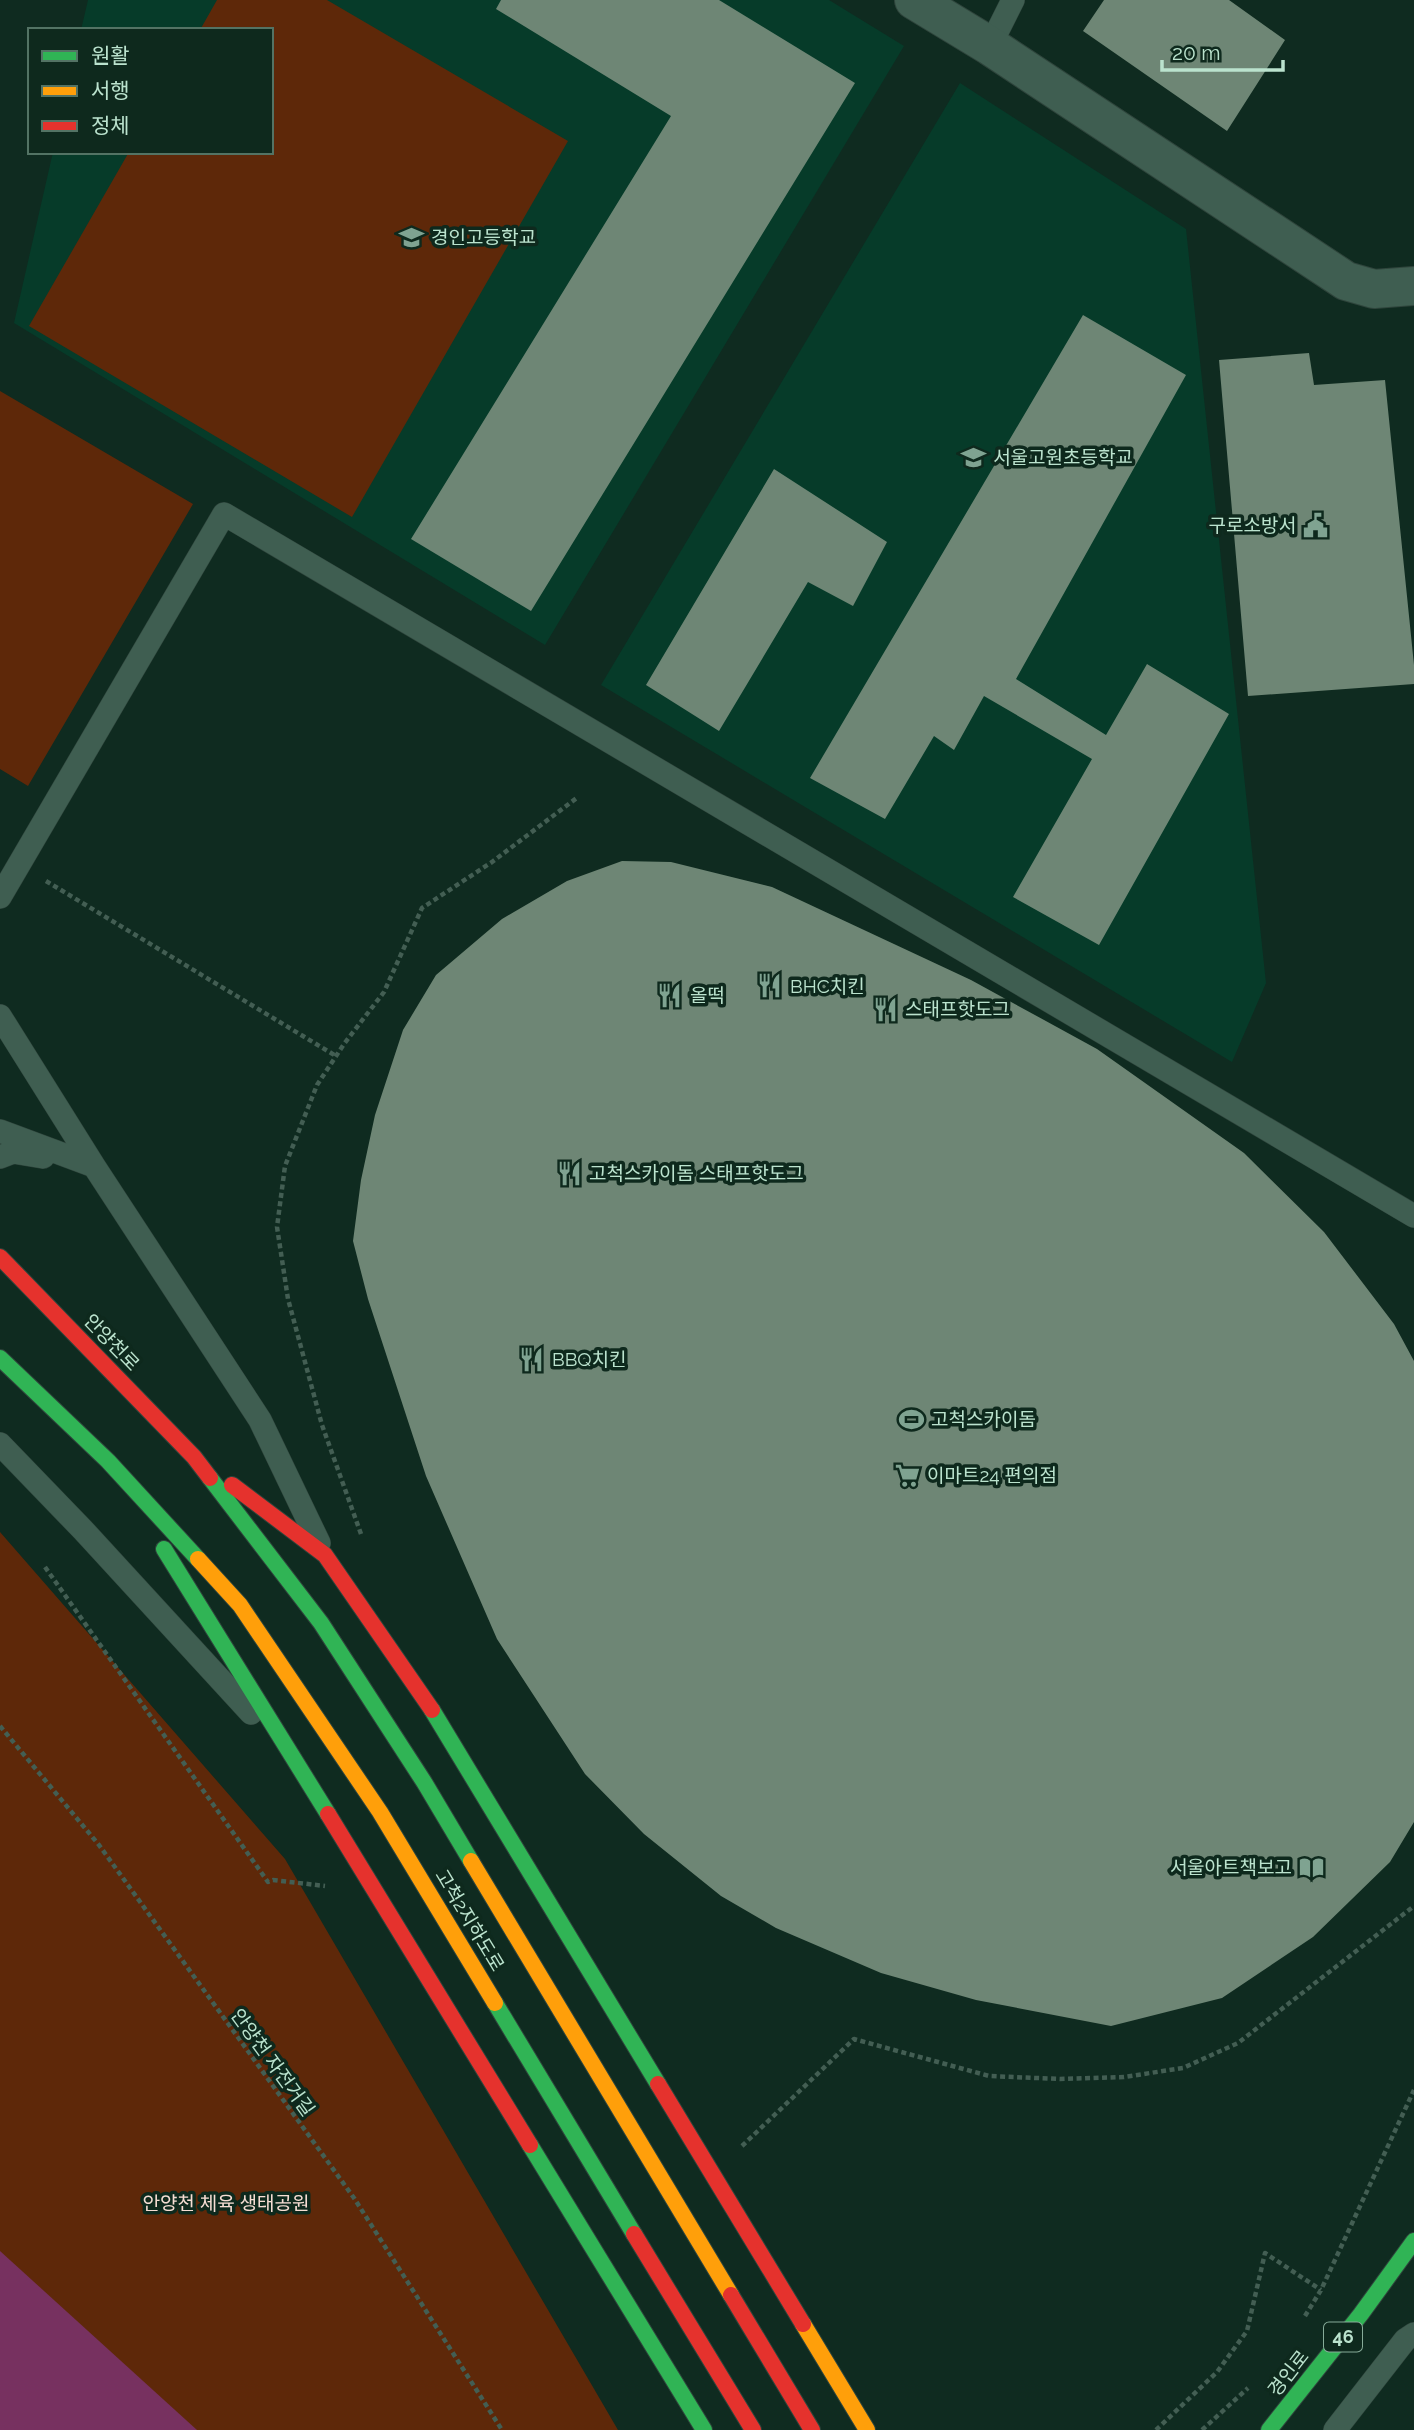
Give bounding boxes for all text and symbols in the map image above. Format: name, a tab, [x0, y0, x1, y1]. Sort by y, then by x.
legend	[28, 28, 273, 154]
scale bar	[1162, 28, 1283, 72]
text: 20 m	[1172, 40, 1220, 65]
text: 원활	[91, 43, 130, 68]
text: 서행	[91, 78, 130, 103]
text: 정체	[91, 113, 130, 138]
school or university icon: 경인고등학교	[397, 223, 425, 251]
place label: 경인고등학교	[431, 226, 536, 248]
school or university icon: 서울고원초등학교	[959, 443, 987, 471]
place label: 서울고원초등학교	[993, 446, 1133, 468]
public building icon: 구로소방서	[1302, 511, 1330, 539]
place label: 구로소방서	[1209, 514, 1296, 536]
restaurant icon: BHC치킨	[756, 972, 784, 1000]
place label: BHC치킨	[790, 975, 865, 997]
restaurant icon: 올떡	[656, 981, 684, 1009]
place label: 올떡	[690, 984, 725, 1006]
restaurant icon: 스태프핫도그	[871, 995, 899, 1023]
place label: 스태프핫도그	[905, 998, 1010, 1020]
restaurant icon: 고척스카이돔 스태프핫도그	[555, 1159, 583, 1187]
place label: 고척스카이돔 스태프핫도그	[589, 1162, 804, 1184]
street label: 안양천로	[80, 1309, 144, 1375]
restaurant icon: BBQ치킨	[518, 1345, 546, 1373]
place label: BBQ치킨	[552, 1348, 627, 1370]
sports icon: 고척스카이돔	[897, 1405, 925, 1433]
place label: 고척스카이돔	[931, 1408, 1036, 1430]
supermarket icon: 이마트24 편의점	[893, 1461, 921, 1489]
place label: 이마트24 편의점	[927, 1464, 1057, 1486]
library icon: 서울아트책보고	[1298, 1853, 1326, 1881]
place label: 서울아트책보고	[1170, 1856, 1292, 1878]
street label: 고척2지하도로	[431, 1865, 509, 1975]
street label: 안양천 자전거길	[227, 2004, 319, 2120]
park label: 안양천 체육 생태공원	[142, 2192, 310, 2214]
road number: 46	[1324, 2322, 1362, 2351]
street label: 경인로	[1263, 2346, 1313, 2400]

